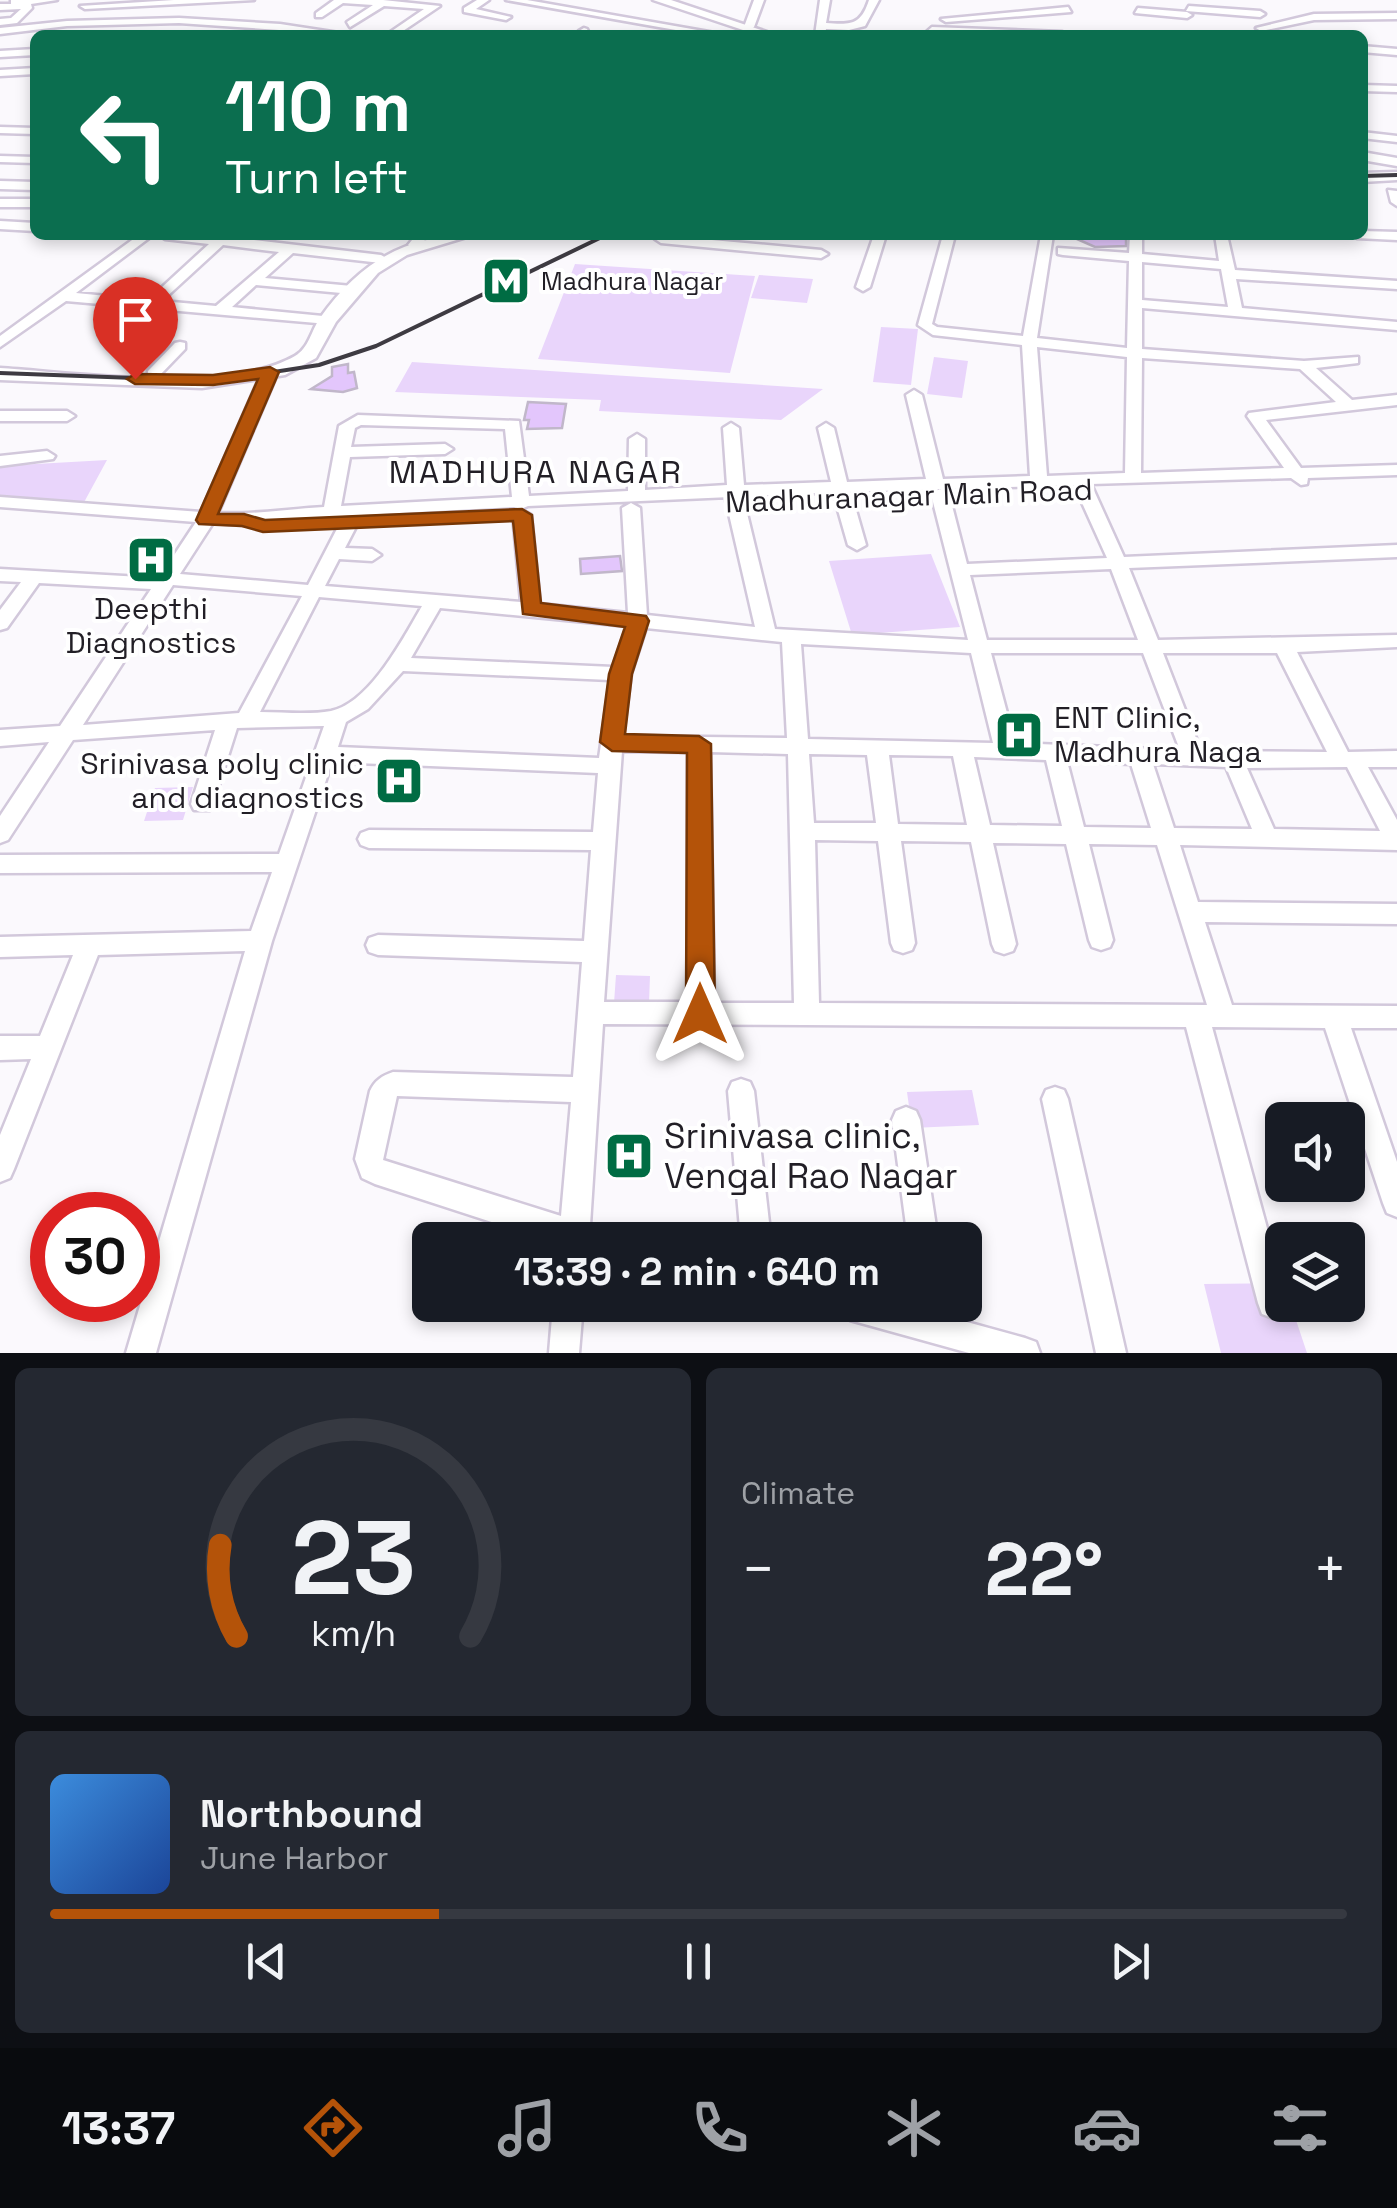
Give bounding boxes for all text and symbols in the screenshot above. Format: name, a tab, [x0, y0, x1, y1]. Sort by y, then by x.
text: 110 m	[225, 62, 411, 151]
icon: left	[60, 70, 190, 200]
text: Turn left	[225, 149, 408, 206]
metro station icon: Madhura Nagar	[480, 255, 532, 307]
place label: Madhura Nagar	[541, 265, 723, 297]
pin	[93, 277, 178, 380]
icon: arrive	[108, 292, 163, 347]
district label: MADHURA NAGAR	[389, 452, 683, 492]
street label: Madhuranagar Main Road	[725, 470, 1093, 521]
hospital icon: Deepthi Diagnostics	[125, 534, 177, 586]
place label: Deepthi Diagnostics	[66, 589, 236, 662]
place label: ENT Clinic, Madhura Naga	[1054, 698, 1262, 771]
hospital icon: ENT Clinic, Madhura Naga	[993, 709, 1045, 761]
place label: Srinivasa poly clinic and diagnostics	[80, 744, 364, 817]
hospital icon: Srinivasa poly clinic and diagnostics	[373, 755, 425, 807]
position arrow	[648, 962, 752, 1066]
map controls	[1265, 1102, 1365, 1322]
button: sound	[1265, 1102, 1365, 1202]
place label: Srinivasa clinic, Vengal Rao Nagar	[664, 1114, 958, 1198]
hospital icon: Srinivasa clinic, Vengal Rao Nagar	[603, 1130, 655, 1182]
speed limit sign: 30	[30, 1192, 160, 1322]
button: layers	[1265, 1222, 1365, 1322]
text: 13:39 · 2 min · 640 m	[514, 1248, 880, 1296]
text: Climate	[741, 1473, 855, 1513]
text: 23	[290, 1492, 416, 1624]
text: 22°	[985, 1521, 1103, 1617]
text: −	[741, 1534, 775, 1604]
text: +	[1313, 1534, 1347, 1604]
text: km/h	[310, 1611, 396, 1656]
text: Northbound	[200, 1790, 423, 1838]
text: June Harbor	[200, 1838, 388, 1878]
icon: previous	[239, 1934, 294, 1989]
icon: pause	[671, 1934, 726, 1989]
icon: next	[1103, 1934, 1158, 1989]
icon: directions	[298, 2093, 368, 2163]
icon: music	[492, 2093, 562, 2163]
icon: phone	[685, 2093, 755, 2163]
icon: climate	[879, 2093, 949, 2163]
icon: car	[1072, 2093, 1142, 2163]
icon: filters	[1265, 2093, 1335, 2163]
text: 13:37	[62, 2100, 175, 2157]

